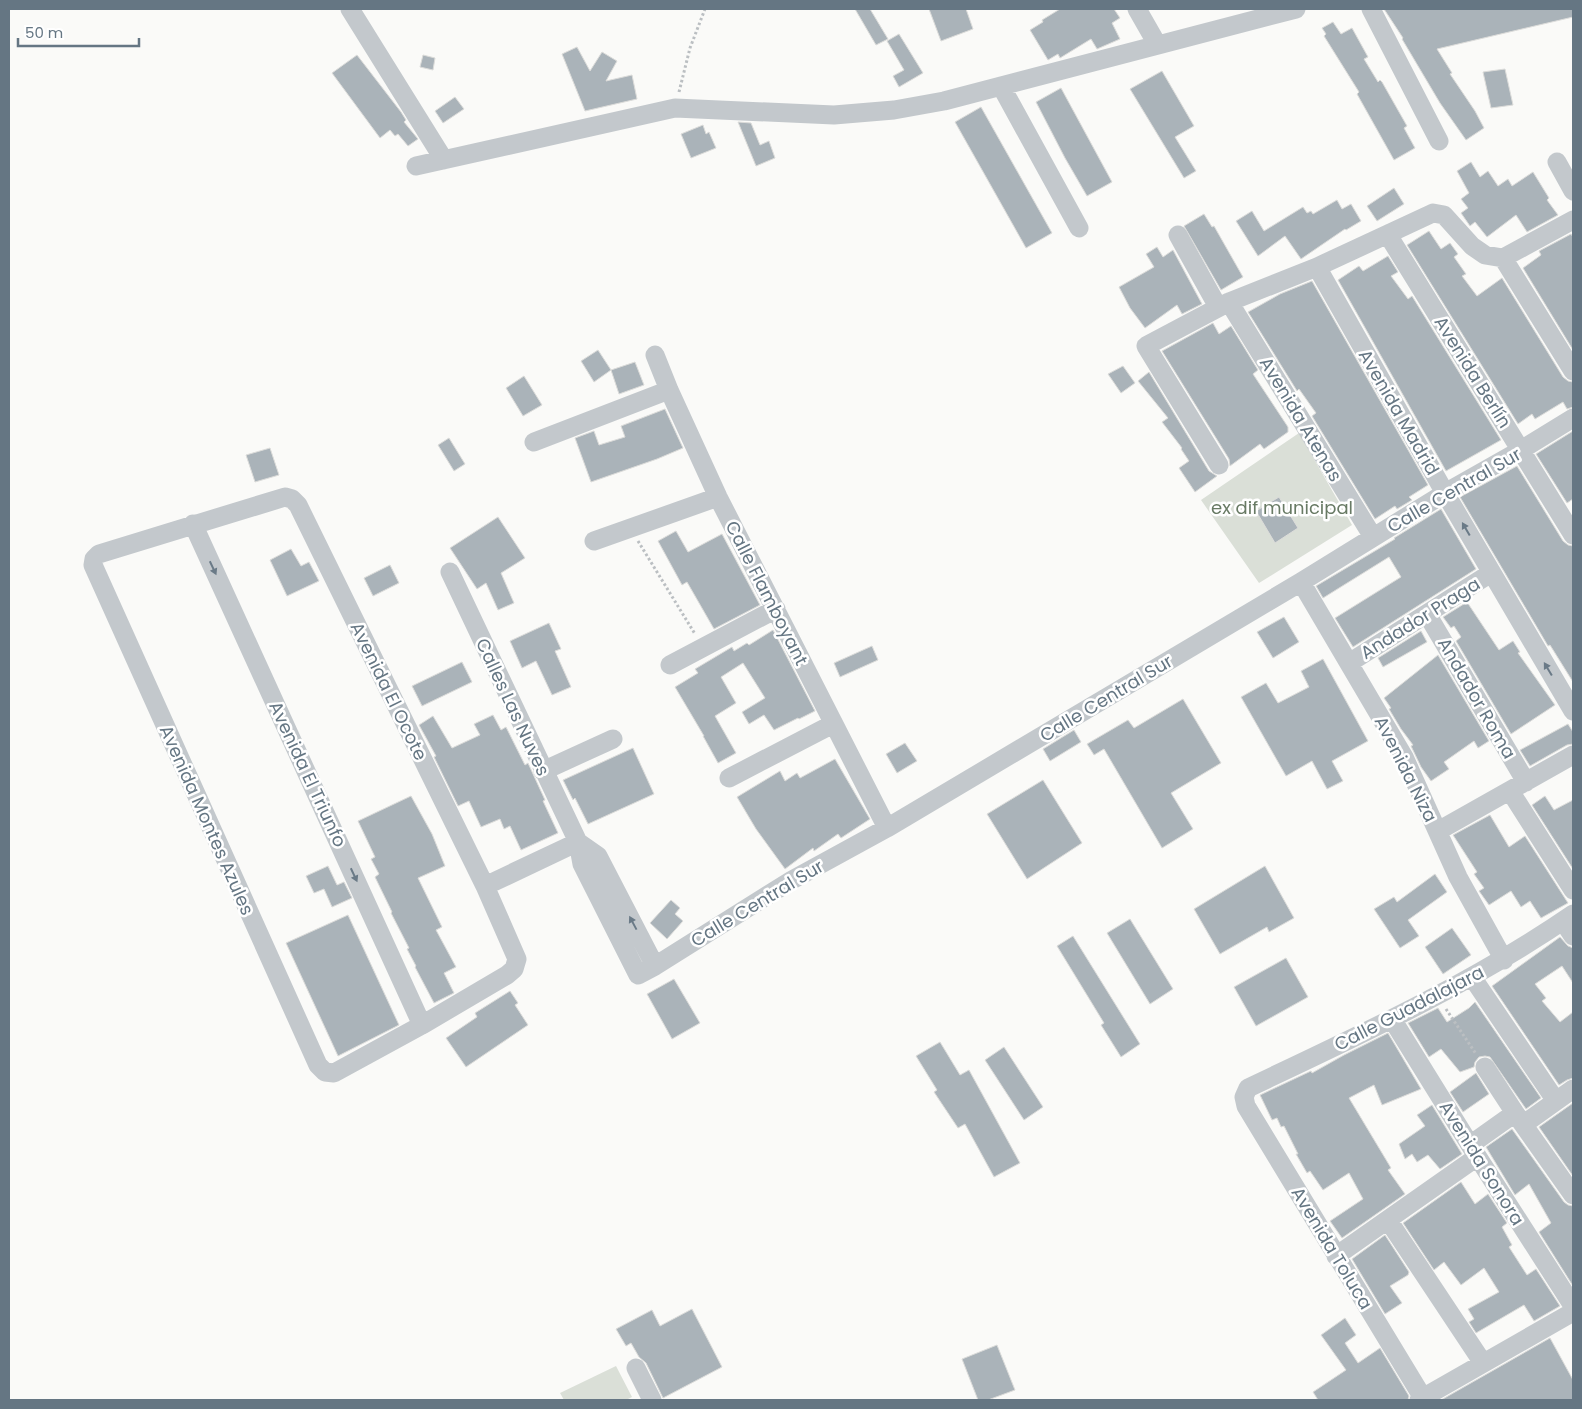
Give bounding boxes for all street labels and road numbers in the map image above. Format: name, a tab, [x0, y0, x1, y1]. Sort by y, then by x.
street label: Avenida Berlín	[1429, 311, 1517, 433]
street label: Avenida Madrid	[1353, 344, 1445, 480]
street label: Avenida Atenas	[1254, 352, 1348, 486]
street label: Calle Central Sur	[1382, 441, 1526, 539]
street label: Calle Flamboyant	[720, 516, 814, 670]
street label: Andador Praga	[1355, 571, 1485, 665]
street label: Avenida El Ocote	[345, 618, 433, 764]
street label: Andador Roma	[1432, 633, 1522, 763]
street label: Calles Las Nuves	[470, 634, 556, 780]
street label: Calle Central Sur	[1035, 648, 1177, 748]
street label: Avenida El Triunfo	[263, 697, 353, 851]
street label: Avenida Niza	[1369, 712, 1443, 826]
street label: Avenida Montes Azules	[154, 721, 260, 919]
street label: Calle Central Sur	[686, 853, 828, 953]
street label: Calle Guadalajara	[1330, 959, 1488, 1057]
street label: Avenida Sonora	[1434, 1096, 1530, 1230]
street label: Avenida Toluca	[1286, 1182, 1378, 1314]

